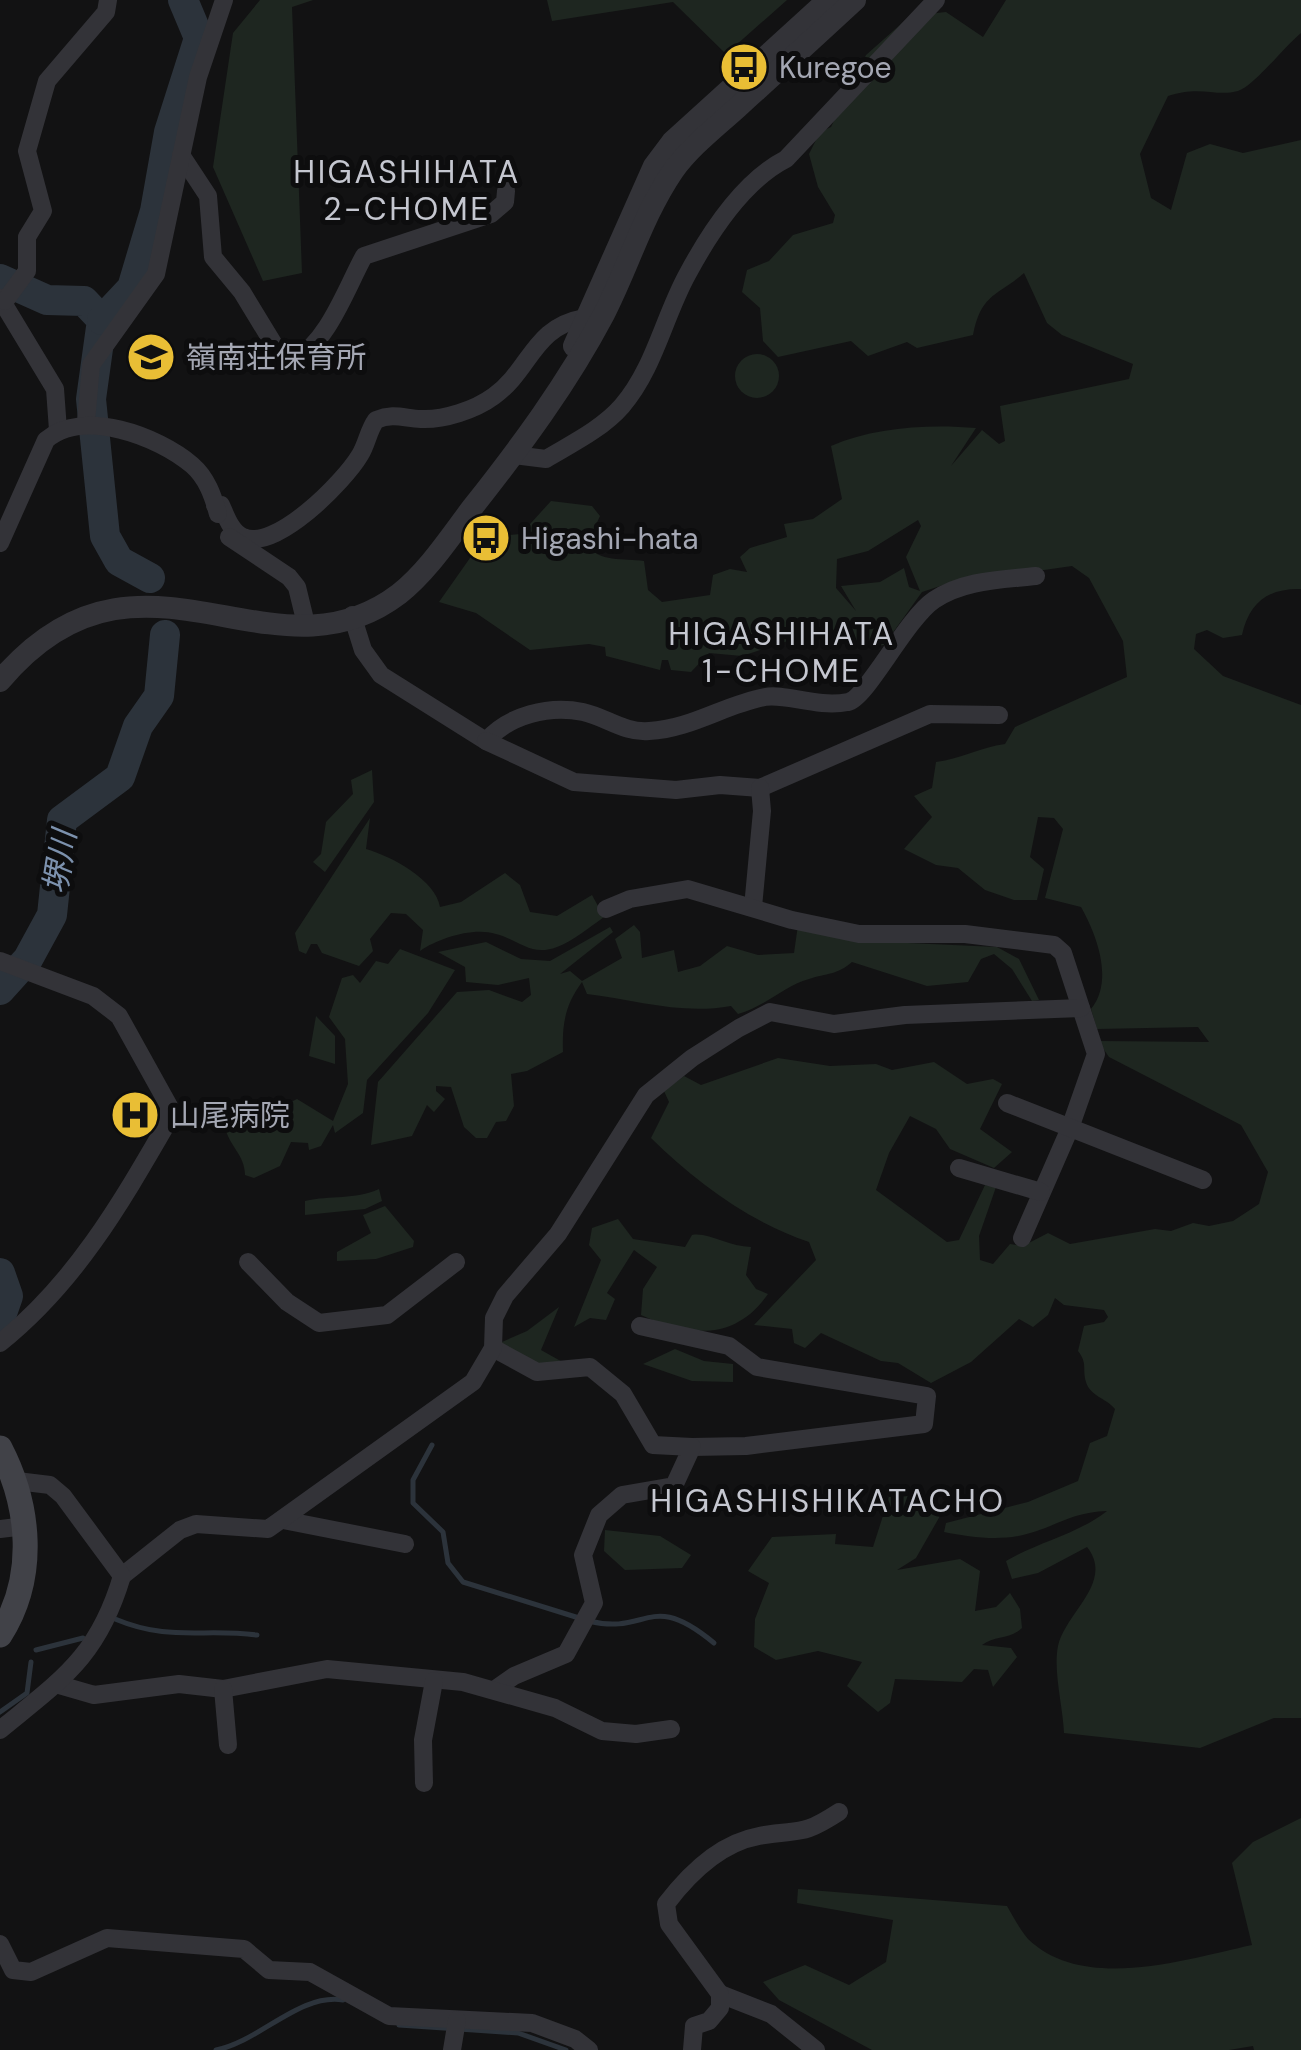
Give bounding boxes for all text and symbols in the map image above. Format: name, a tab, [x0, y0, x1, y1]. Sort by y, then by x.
bus stop icon: Kuregoe	[718, 41, 770, 93]
place label: Kuregoe	[779, 48, 892, 87]
district label: HIGASHIHATA 2-CHOME	[293, 151, 521, 230]
school or university icon: 嶺南荘保育所	[125, 331, 177, 383]
place label: 嶺南荘保育所	[186, 338, 366, 377]
bus stop icon: Higashi-hata	[460, 512, 512, 564]
place label: Higashi-hata	[521, 519, 699, 558]
district label: HIGASHIHATA 1-CHOME	[668, 613, 896, 692]
water label: 堺川	[34, 824, 86, 897]
hospital icon: 山尾病院	[109, 1089, 161, 1141]
place label: 山尾病院	[170, 1096, 290, 1135]
district label: HIGASHISHIKATACHO	[650, 1480, 1006, 1522]

